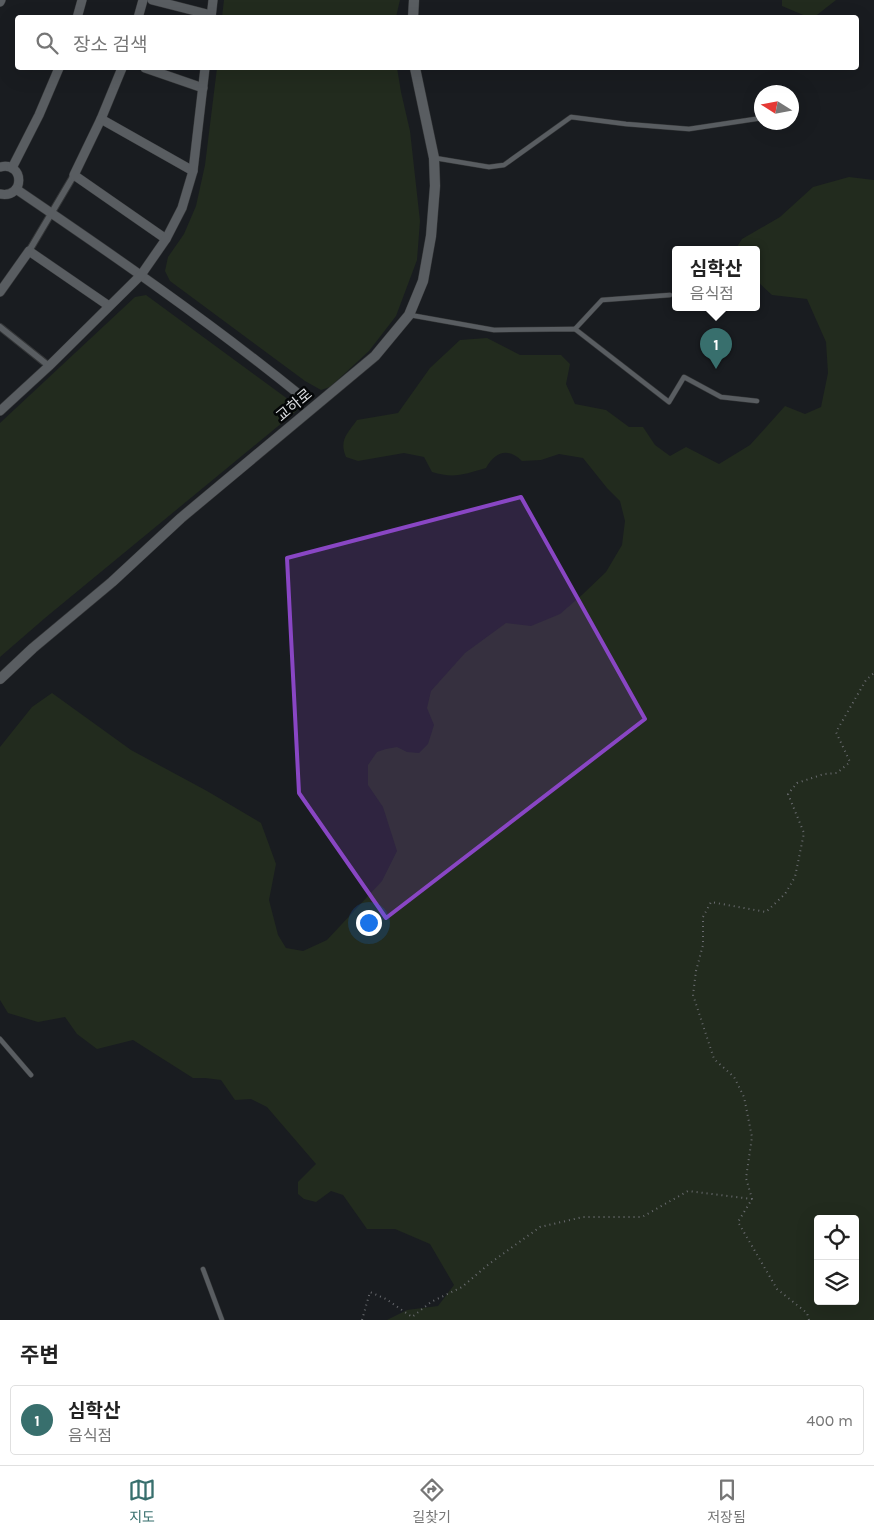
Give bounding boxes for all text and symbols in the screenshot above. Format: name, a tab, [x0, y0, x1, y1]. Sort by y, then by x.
search box	[15, 15, 859, 70]
icon: search	[33, 29, 61, 57]
text: 장소 검색	[73, 34, 147, 56]
north arrow	[754, 85, 799, 130]
popup	[672, 246, 760, 311]
text: 심학산	[690, 258, 742, 280]
text: 음식점	[690, 284, 734, 303]
pin: 1	[700, 328, 732, 369]
street label: 교하로	[272, 385, 316, 425]
your location	[356, 910, 382, 936]
map controls	[814, 1215, 859, 1305]
button: locate	[814, 1215, 859, 1260]
button: layers	[814, 1260, 859, 1305]
text: 주변	[20, 1343, 59, 1367]
text: 심학산	[68, 1400, 120, 1422]
text: 1	[34, 1411, 40, 1430]
text: 400 m	[806, 1411, 853, 1430]
text: 음식점	[68, 1426, 112, 1445]
tab: 지도	[128, 1476, 156, 1526]
tab: 길찾기	[412, 1476, 451, 1526]
tab: 저장됨	[707, 1476, 746, 1526]

